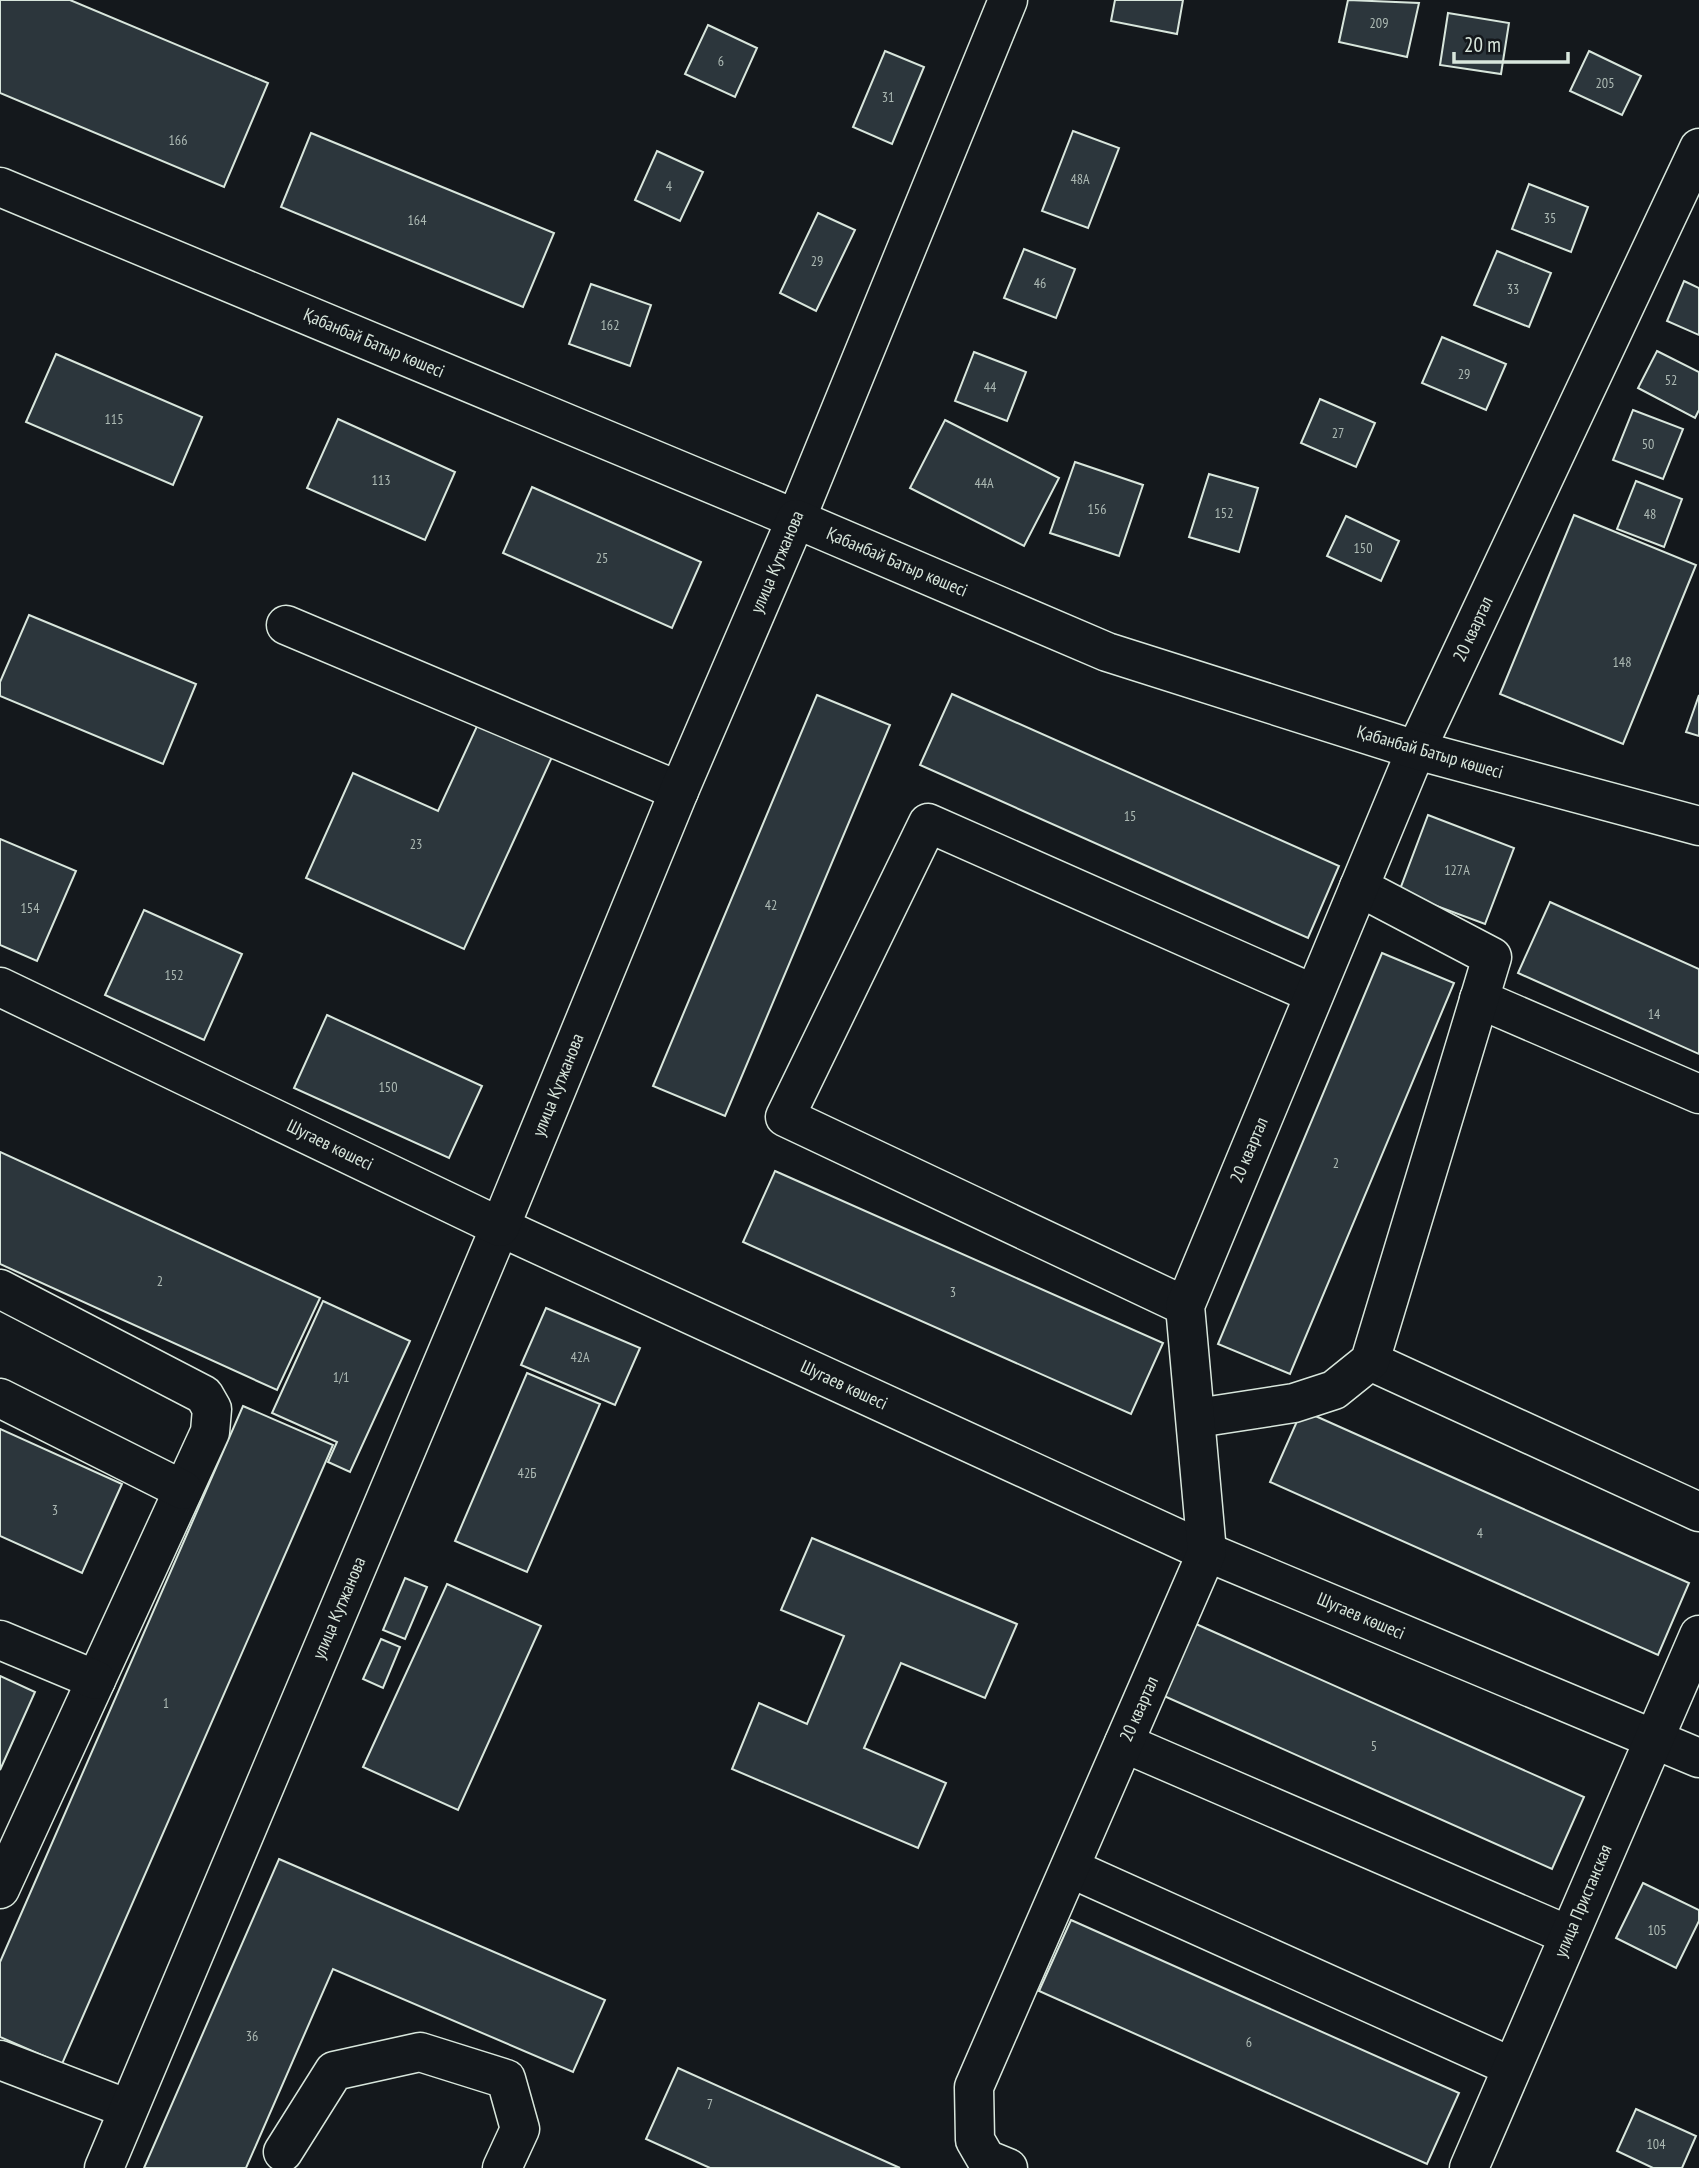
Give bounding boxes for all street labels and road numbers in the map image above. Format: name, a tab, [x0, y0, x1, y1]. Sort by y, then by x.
street label: Қабанбай Батыр көшесі	[300, 302, 448, 383]
street label: улица Кутжанова	[745, 507, 808, 616]
street label: Қабанбай Батыр көшесі	[823, 521, 971, 602]
street label: 20 квартал	[1447, 593, 1498, 665]
street label: Қабанбай Батыр көшесі	[1354, 720, 1506, 783]
street label: улица Кутжанова	[526, 1030, 589, 1140]
street label: 20 квартал	[1224, 1113, 1273, 1186]
street label: Шугаев көшесі	[283, 1114, 377, 1175]
street label: Шугаев көшесі	[797, 1354, 891, 1415]
street label: улица Кутжанова	[307, 1553, 370, 1662]
street label: Шугаев көшесі	[1314, 1587, 1409, 1644]
street label: 20 квартал	[1114, 1672, 1163, 1745]
street label: улица Пристанская	[1548, 1841, 1617, 1961]

